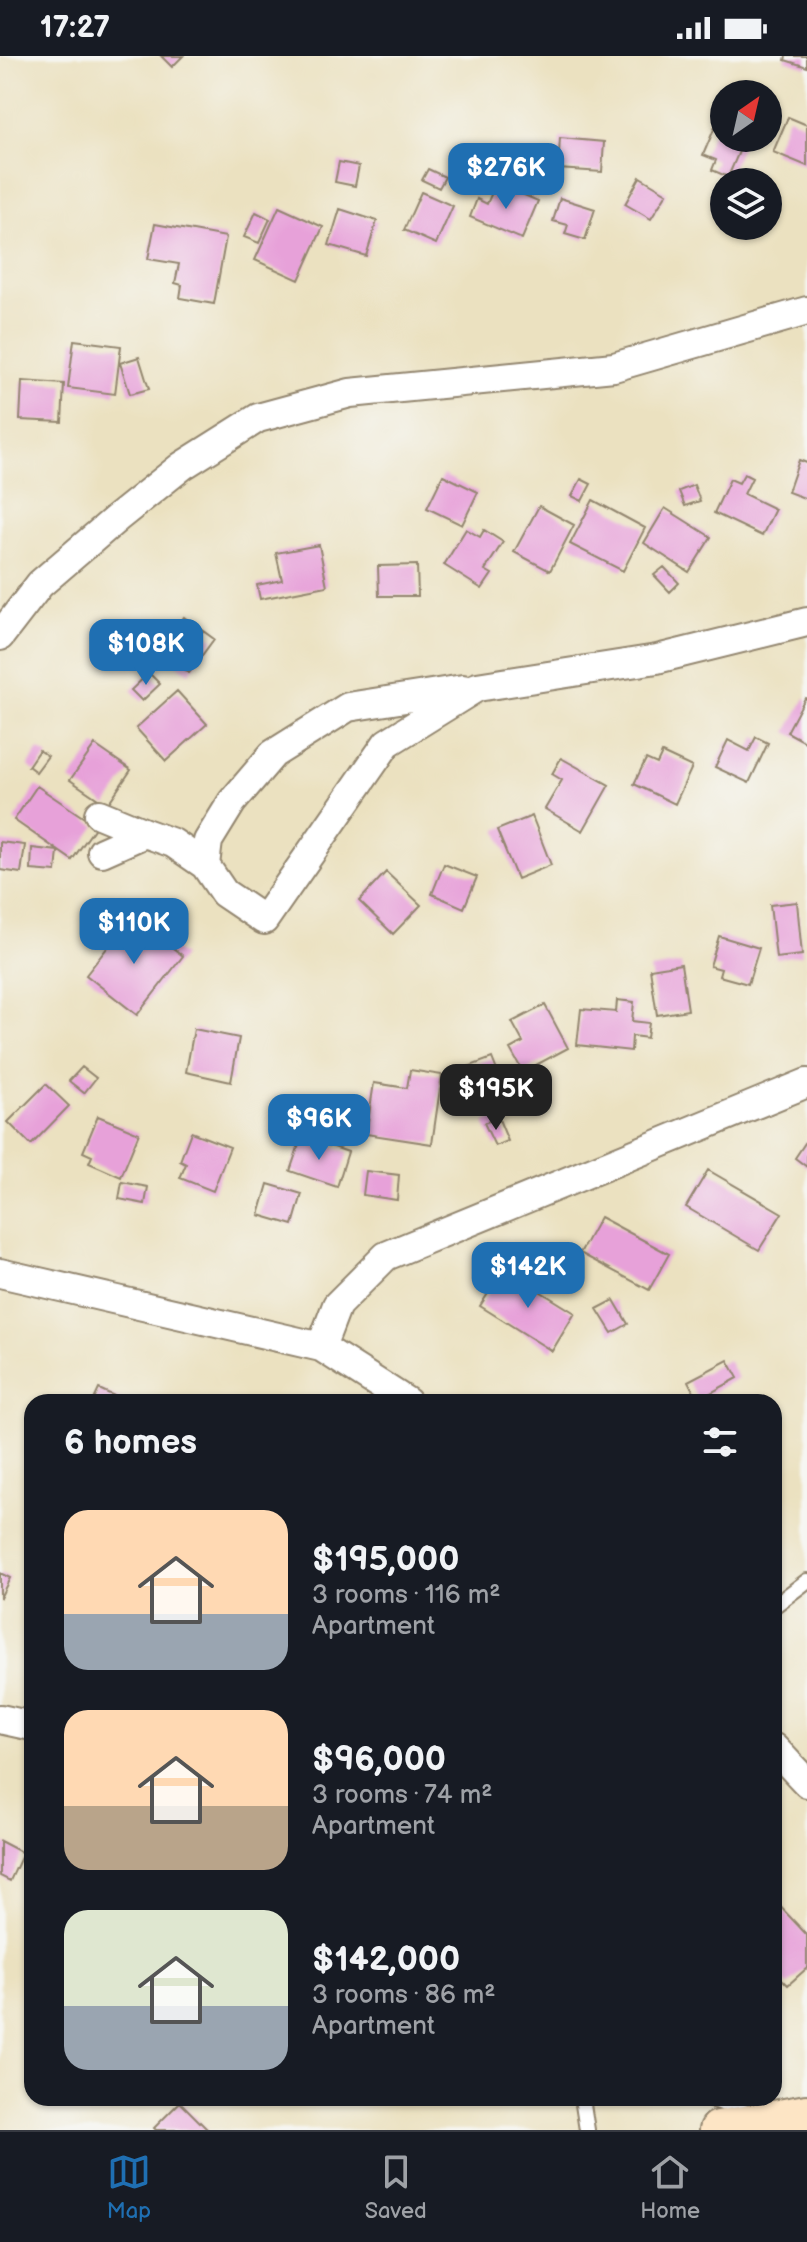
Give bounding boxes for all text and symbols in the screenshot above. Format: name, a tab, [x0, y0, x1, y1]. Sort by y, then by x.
text: 17:27	[40, 10, 110, 46]
north arrow	[710, 80, 782, 152]
map controls	[710, 80, 782, 240]
pin: $276K	[450, 143, 562, 211]
text: $276K	[466, 153, 546, 184]
button: layers	[710, 168, 782, 240]
pin: $108K	[90, 619, 202, 687]
text: $108K	[107, 629, 185, 660]
pin: $110K	[78, 898, 190, 966]
text: $110K	[98, 908, 170, 939]
pin: $195K	[440, 1064, 552, 1132]
text: $195K	[458, 1074, 534, 1105]
pin: $96K	[272, 1094, 366, 1162]
text: $96K	[286, 1104, 352, 1135]
pin: $142K	[472, 1242, 584, 1310]
text: $142K	[490, 1252, 566, 1283]
icon: filters	[698, 1420, 742, 1464]
text: 6 homes	[64, 1422, 197, 1463]
text: $195,000	[312, 1539, 459, 1580]
icon: home	[128, 1542, 224, 1638]
text: 3 rooms · 116 m²	[312, 1580, 501, 1611]
text: Apartment	[312, 1611, 435, 1642]
text: $96,000	[312, 1739, 446, 1780]
icon: home	[128, 1742, 224, 1838]
text: 3 rooms · 74 m²	[312, 1780, 492, 1811]
text: Apartment	[312, 1811, 435, 1842]
text: $142,000	[312, 1939, 460, 1980]
icon: home	[128, 1942, 224, 2038]
text: 3 rooms · 86 m²	[312, 1980, 496, 2011]
text: Apartment	[312, 2011, 435, 2042]
tab: Map	[107, 2150, 151, 2225]
tab: Saved	[365, 2150, 427, 2225]
tab: Home	[640, 2150, 700, 2225]

